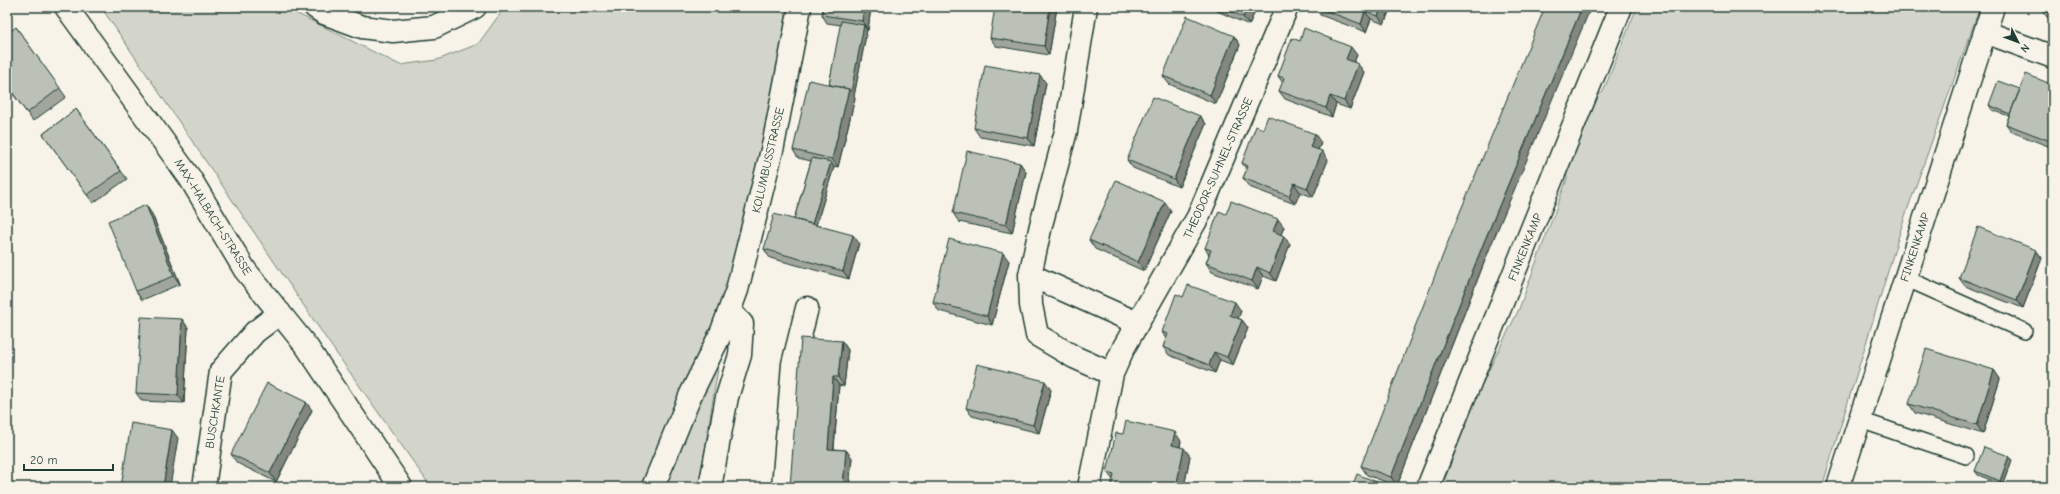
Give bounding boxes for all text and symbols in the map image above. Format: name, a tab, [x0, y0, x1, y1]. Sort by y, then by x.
north arrow	[1998, 22, 2038, 62]
text: N	[2018, 41, 2032, 55]
street label: THEODOR-SUHNEL-STRASSE	[1180, 95, 1256, 241]
street label: KOLUMBUSSTRASSE	[749, 106, 787, 214]
street label: MAX-HALBACH-STRASSE	[171, 156, 255, 278]
street label: FINKENKAMP	[1897, 210, 1933, 283]
street label: FINKENKAMP	[1505, 211, 1545, 283]
street label: BUSCHKANTE	[202, 375, 228, 449]
scale bar	[24, 446, 113, 472]
text: 20 m	[30, 453, 58, 467]

